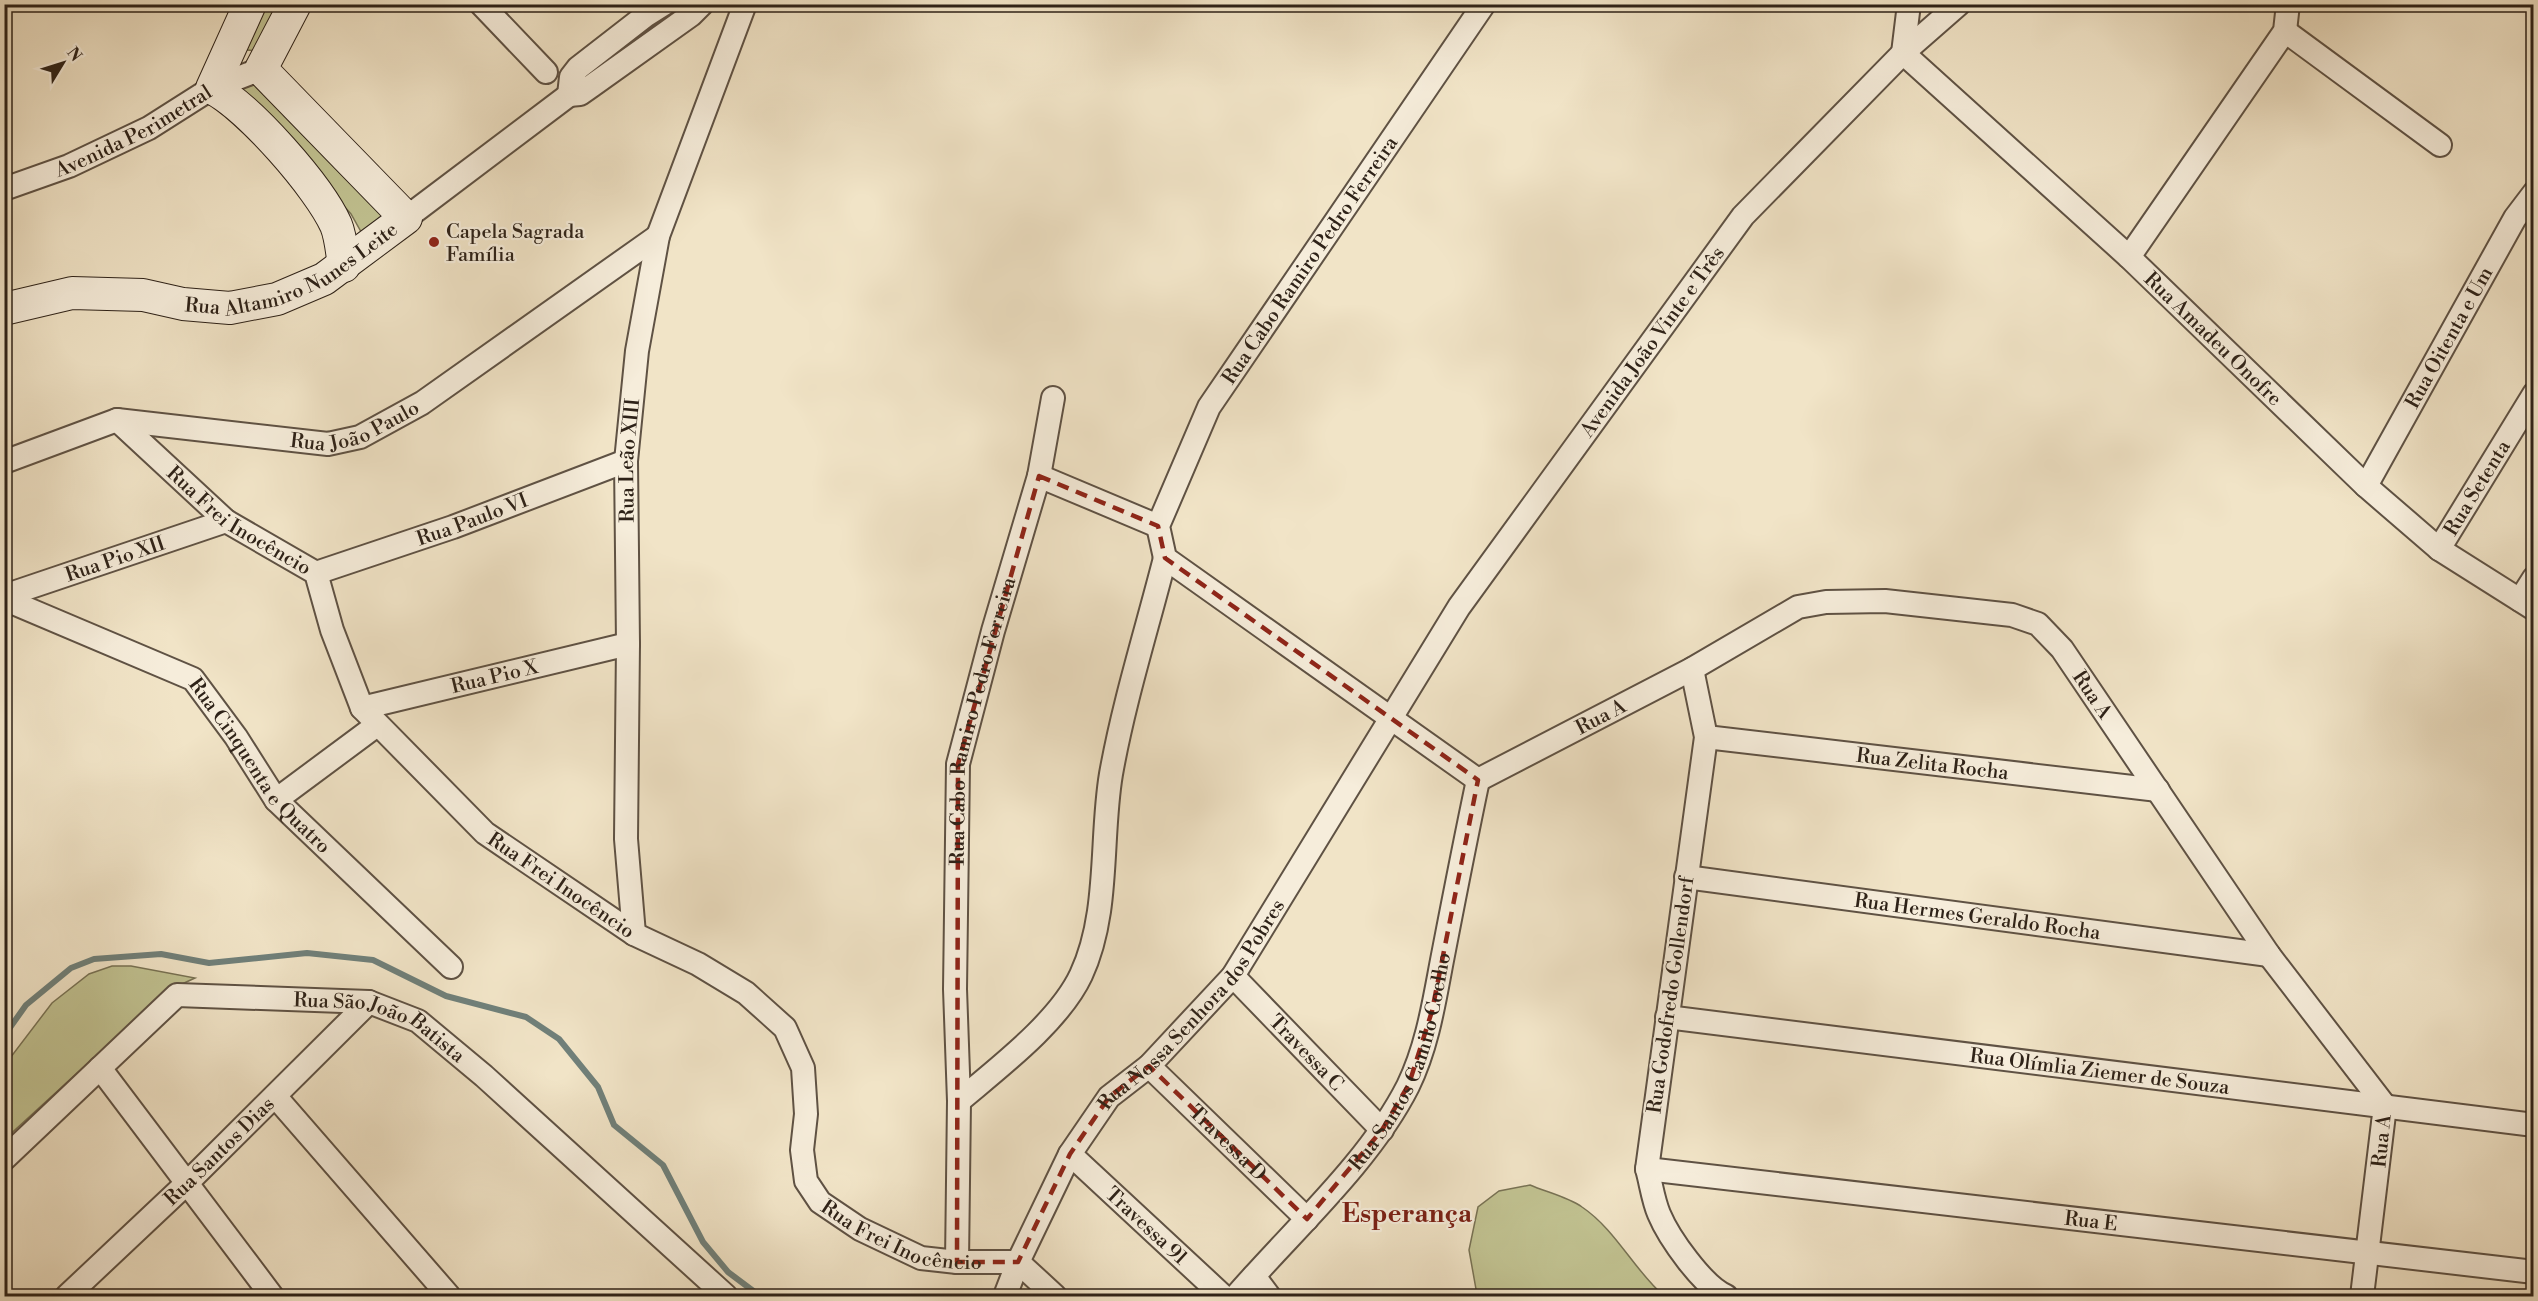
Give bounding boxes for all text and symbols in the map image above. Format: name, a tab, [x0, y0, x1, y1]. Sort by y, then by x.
north arrow	[33, 33, 93, 93]
text: N	[62, 43, 86, 66]
street label: Avenida Perimetral	[51, 80, 217, 184]
street label: Rua Cabo Ramiro Pedro Ferreira	[1217, 131, 1405, 390]
street label: Rua Altamiro Nunes Leite	[184, 218, 403, 323]
place label: Capela Sagrada Família	[446, 220, 585, 268]
marker: Capela Sagrada Família	[427, 235, 441, 249]
street label: Avenida João Vinte e Três	[1575, 242, 1731, 443]
street label: Rua Oitenta e Um	[2401, 263, 2499, 413]
street label: Rua Amadeu Onofre	[2138, 267, 2286, 412]
street label: Rua João Paulo	[289, 396, 424, 458]
street label: Rua Leão XIII	[615, 397, 646, 523]
street label: Rua Setenta	[2439, 435, 2517, 541]
street label: Rua Frei Inocêncio	[161, 461, 315, 582]
street label: Rua Paulo VI	[414, 488, 532, 552]
street label: Rua Pio XII	[62, 531, 169, 588]
street label: Rua Cabo Ramiro Pedro Ferreira	[946, 573, 1023, 866]
street label: Rua Pio X	[449, 655, 541, 700]
street label: Rua A	[2066, 666, 2117, 725]
street label: Rua Cinquenta e Quatro	[182, 673, 335, 860]
street label: Rua A	[1572, 694, 1632, 741]
street label: Rua Zelita Rocha	[1855, 744, 2011, 786]
street label: Rua Frei Inocêncio	[482, 827, 639, 945]
street label: Rua Godofredo Gollendorf	[1642, 874, 1701, 1115]
street label: Rua Hermes Geraldo Rocha	[1852, 889, 2103, 946]
street label: Rua Nossa Senhora dos Pobres	[1093, 895, 1291, 1115]
street label: Rua Santos Camilo Coelho	[1344, 950, 1457, 1177]
street label: Rua São João Batista	[293, 988, 470, 1069]
street label: Travessa C	[1263, 1010, 1348, 1097]
street label: Rua Olímlia Ziemer de Souza	[1968, 1044, 2232, 1101]
street label: Rua Santos Dias	[160, 1092, 280, 1212]
street label: Travessa D	[1183, 1100, 1271, 1187]
street label: Rua A	[2367, 1112, 2398, 1169]
street label: Travessa 91	[1100, 1182, 1193, 1271]
street label: Rua Frei Inocêncio	[816, 1195, 982, 1276]
district label: Esperança	[1342, 1198, 1473, 1230]
street label: Rua E	[2063, 1207, 2119, 1238]

